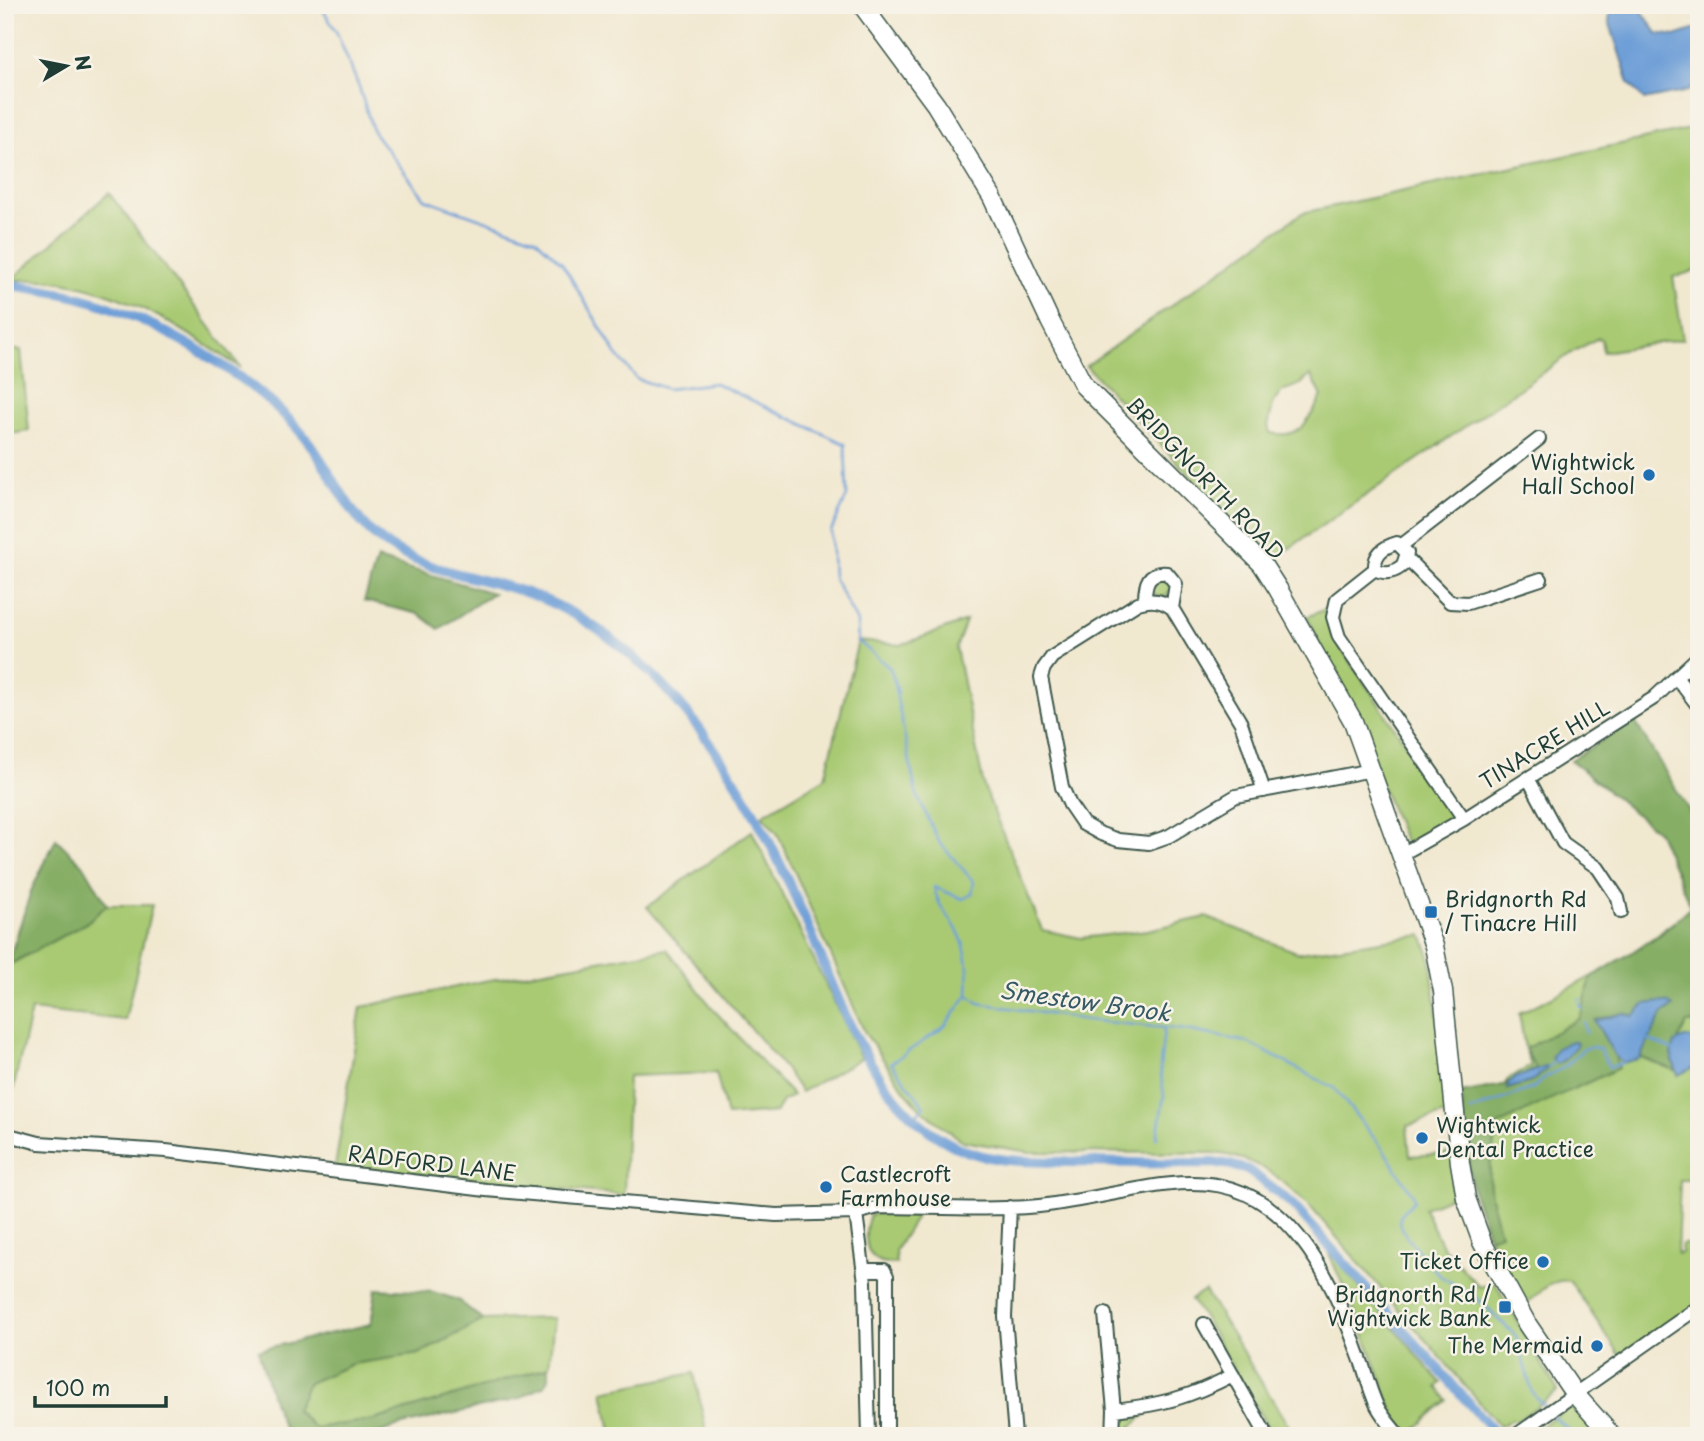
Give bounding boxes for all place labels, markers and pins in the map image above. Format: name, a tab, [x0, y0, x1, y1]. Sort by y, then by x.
place label: Wightwick Hall School	[1522, 445, 1635, 501]
marker: Wightwick Hall School	[1641, 467, 1657, 483]
place label: Bridgnorth Rd / Tinacre Hill	[1445, 882, 1587, 938]
marker: Bridgnorth Rd / Tinacre Hill	[1423, 904, 1439, 920]
place label: Wightwick Dental Practice	[1436, 1108, 1594, 1164]
marker: Wightwick Dental Practice	[1414, 1130, 1430, 1146]
place label: Castlecroft Farmhouse	[840, 1157, 951, 1213]
marker: Castlecroft Farmhouse	[818, 1179, 834, 1195]
place label: Ticket Office	[1400, 1244, 1529, 1276]
marker: Ticket Office	[1535, 1254, 1551, 1270]
place label: Bridgnorth Rd / Wightwick Bank	[1327, 1277, 1491, 1333]
marker: Bridgnorth Rd / Wightwick Bank	[1497, 1299, 1513, 1315]
place label: The Mermaid	[1447, 1328, 1583, 1360]
marker: The Mermaid	[1589, 1338, 1605, 1354]

